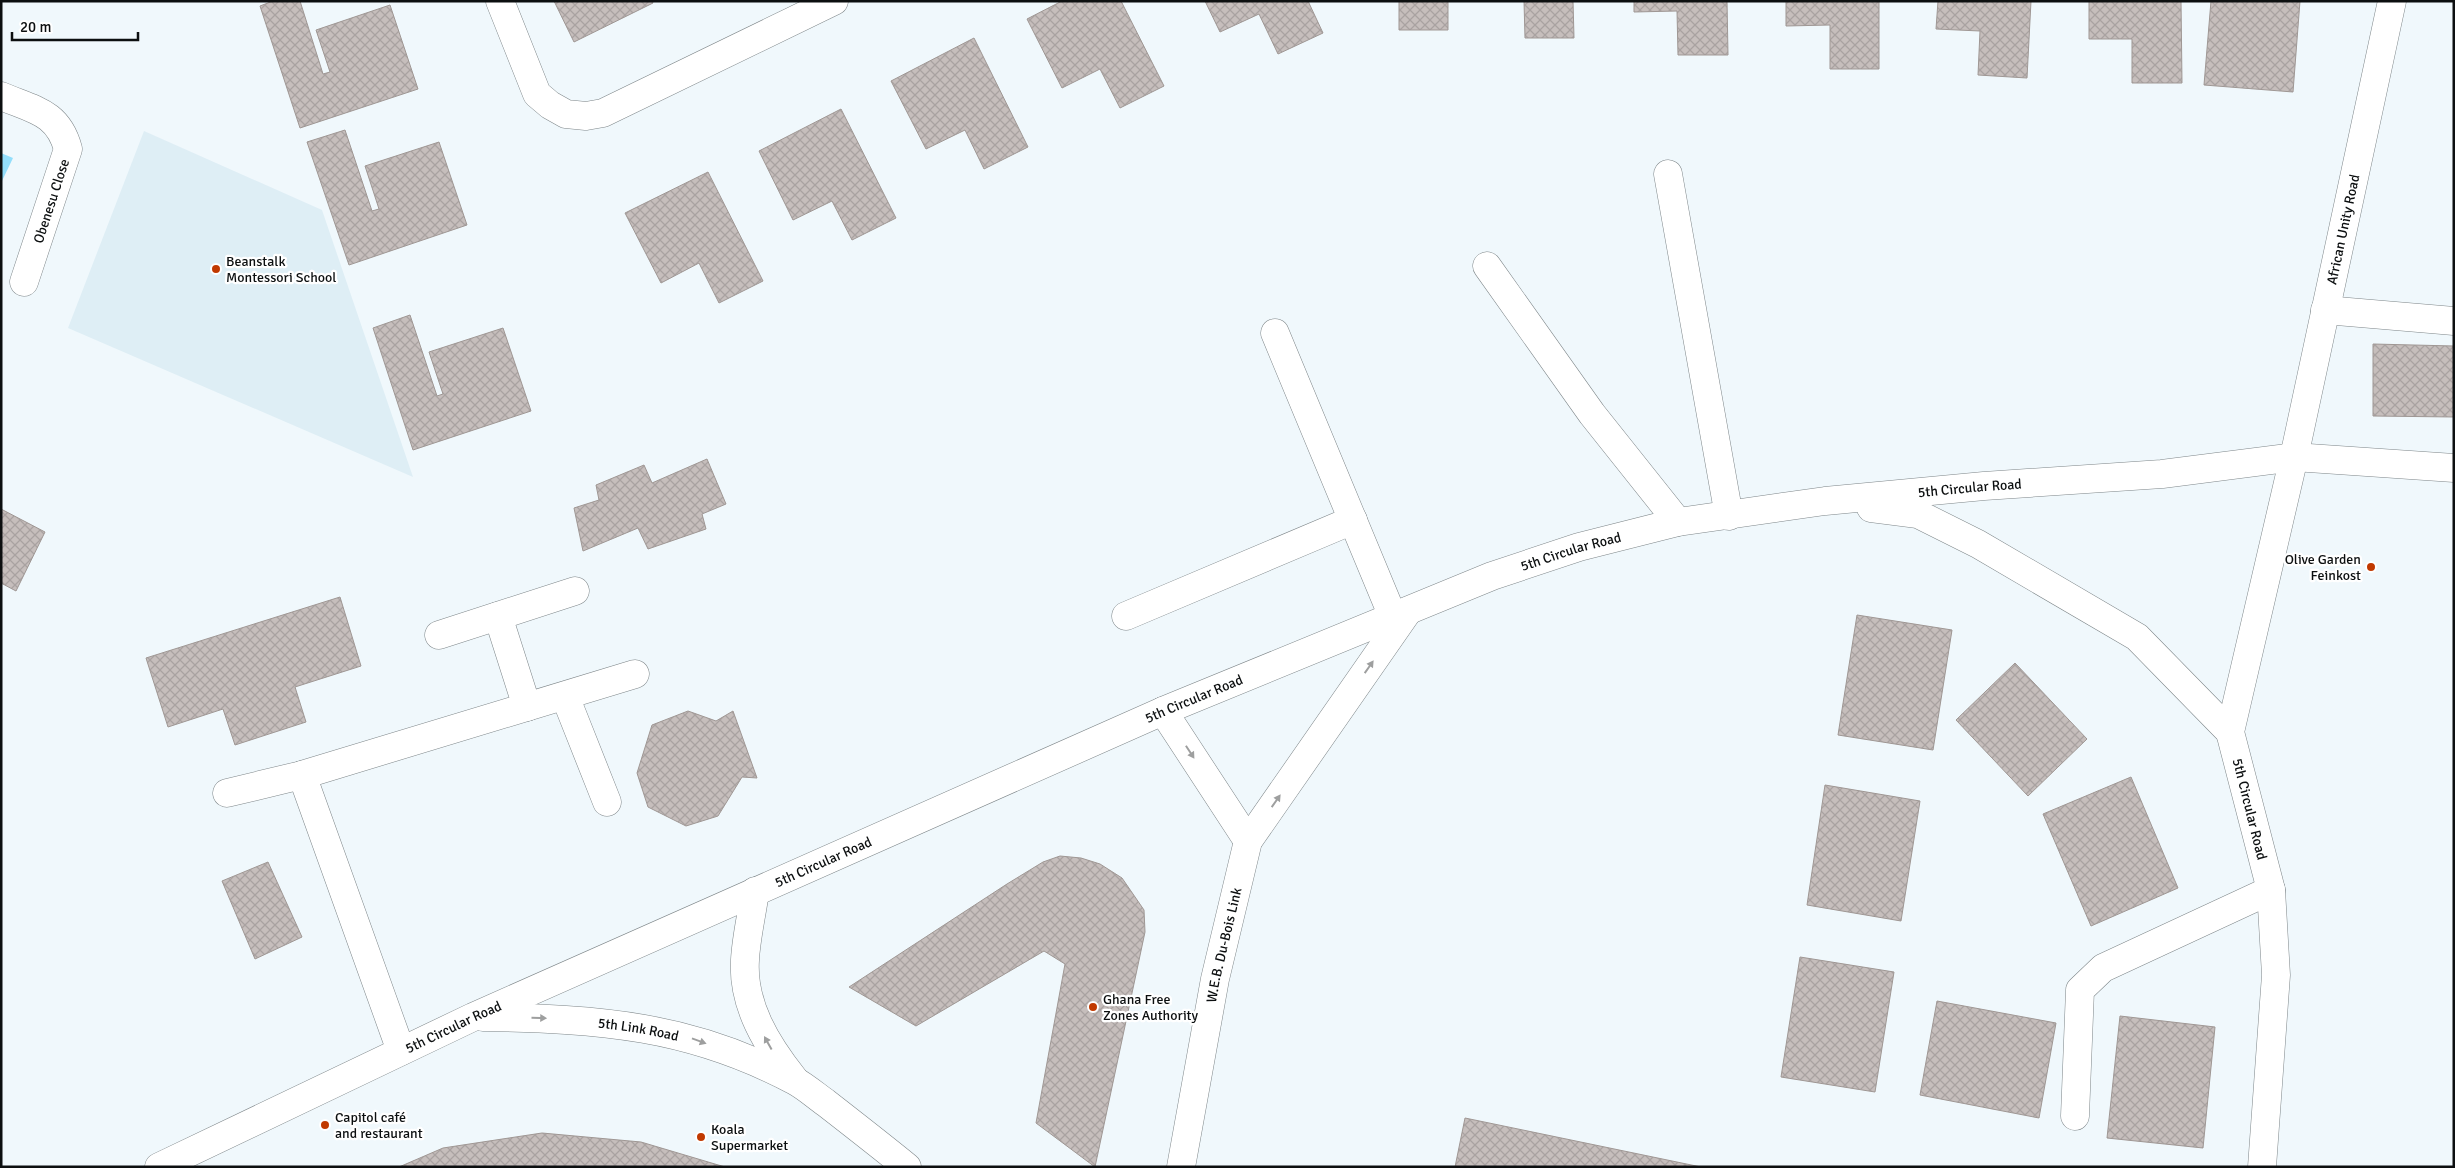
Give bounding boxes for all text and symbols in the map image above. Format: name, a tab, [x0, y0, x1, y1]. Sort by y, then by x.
scale bar	[12, 10, 139, 42]
text: 20 m	[20, 18, 51, 36]
street label: Obenesu Close	[30, 157, 73, 246]
street label: African Unity Road	[2323, 173, 2364, 286]
place label: Beanstalk Montessori School	[226, 253, 336, 286]
marker: Beanstalk Montessori School	[210, 263, 222, 275]
street label: 5th Circular Road	[1917, 475, 2022, 501]
street label: 5th Circular Road	[1518, 529, 1623, 575]
place label: Olive Garden Feinkost	[2285, 551, 2361, 584]
marker: Olive Garden Feinkost	[2365, 561, 2377, 573]
one-way arrow	[1364, 661, 1374, 674]
street label: 5th Circular Road	[1143, 671, 1245, 727]
one-way arrow	[1185, 745, 1195, 759]
street label: 5th Circular Road	[2229, 757, 2270, 862]
one-way arrow	[1271, 794, 1281, 808]
street label: 5th Circular Road	[772, 833, 874, 891]
street label: W.E.B. Du-Bois Link	[1203, 886, 1246, 1004]
place label: Ghana Free Zones Authority	[1103, 991, 1199, 1024]
street label: 5th Circular Road	[403, 998, 504, 1057]
marker: Ghana Free Zones Authority	[1087, 1001, 1099, 1013]
one-way arrow	[531, 1014, 547, 1022]
street label: 5th Link Road	[597, 1015, 680, 1045]
one-way arrow	[764, 1035, 772, 1050]
one-way arrow	[692, 1038, 707, 1045]
place label: Capitol café and restaurant	[335, 1109, 423, 1142]
marker: Capitol café and restaurant	[319, 1119, 331, 1131]
place label: Koala Supermarket	[711, 1121, 788, 1154]
marker: Koala Supermarket	[695, 1131, 707, 1143]

